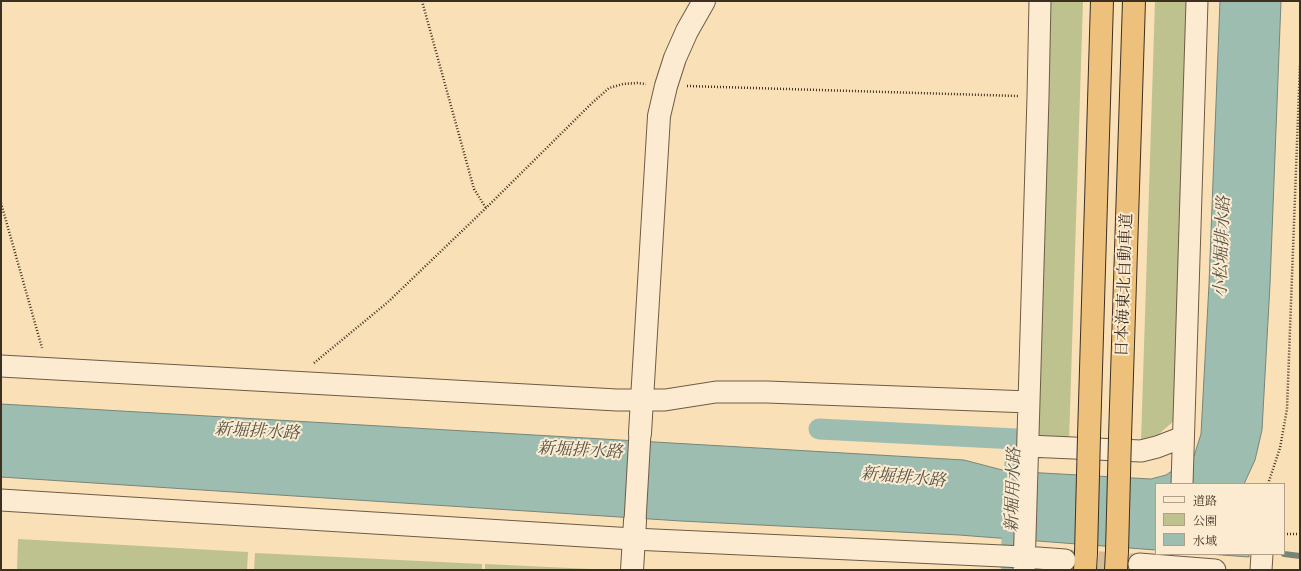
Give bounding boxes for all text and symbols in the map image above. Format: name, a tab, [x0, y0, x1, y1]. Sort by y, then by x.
water label: 小松堀排水路	[1211, 196, 1235, 298]
street label: 日本海東北自動車道	[1113, 213, 1137, 357]
water label: 新堀排水路	[214, 420, 300, 444]
water label: 新堀排水路	[537, 439, 623, 463]
water label: 新堀用水路	[1002, 447, 1026, 533]
water label: 新堀排水路	[860, 464, 946, 492]
legend	[1155, 483, 1285, 555]
text: 道路	[1193, 494, 1217, 508]
text: 公園	[1193, 514, 1217, 528]
text: 水域	[1193, 534, 1217, 548]

